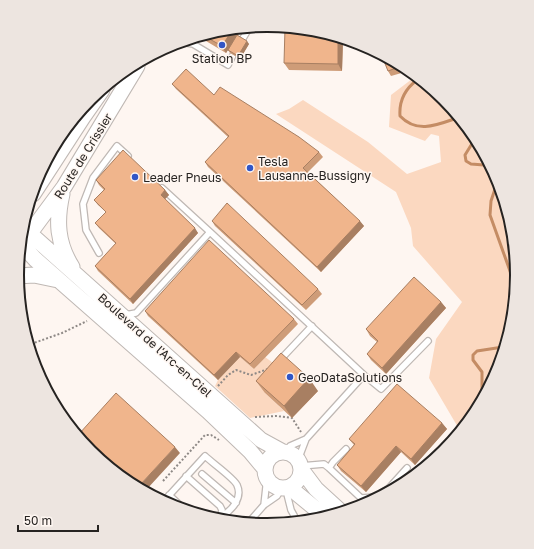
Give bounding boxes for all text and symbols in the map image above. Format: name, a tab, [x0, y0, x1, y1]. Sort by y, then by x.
marker: Station BP	[217, 40, 227, 50]
place label: Station BP	[192, 51, 252, 66]
street label: Route de Crissier	[51, 110, 116, 202]
place label: Tesla Lausanne-Bussigny	[258, 154, 371, 183]
marker: Tesla Lausanne-Bussigny	[245, 163, 255, 173]
place label: Leader Pneus	[143, 170, 221, 185]
marker: Leader Pneus	[130, 172, 140, 182]
street label: Boulevard de l'Arc-en-Ciel	[95, 290, 215, 400]
place label: GeoDataSolutions	[298, 370, 402, 385]
marker: GeoDataSolutions	[285, 372, 295, 382]
scale bar	[18, 507, 98, 533]
text: 50 m	[24, 513, 52, 528]

